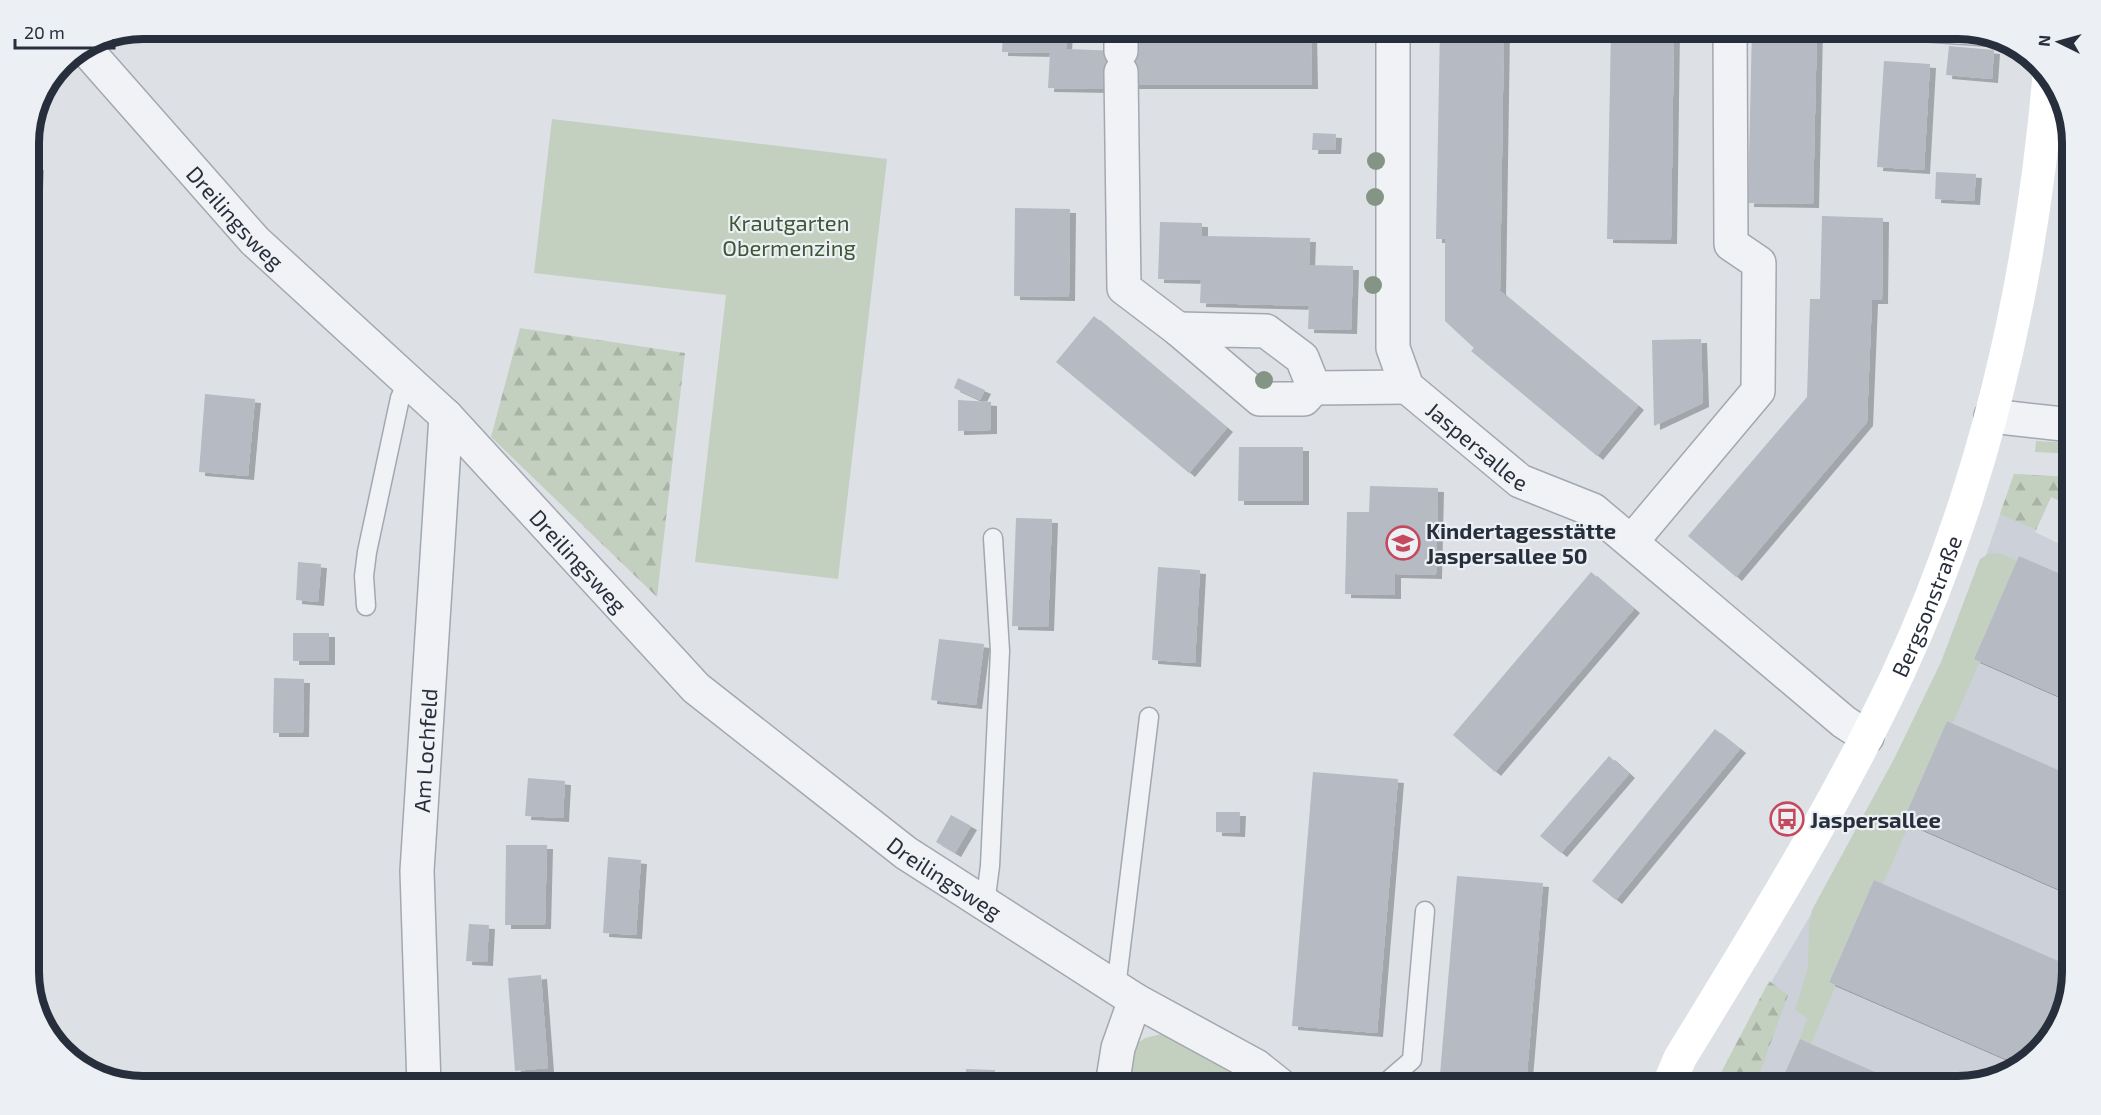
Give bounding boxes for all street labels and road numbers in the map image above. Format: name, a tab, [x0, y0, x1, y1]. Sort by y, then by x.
street label: Dreilingsweg	[182, 160, 289, 274]
street label: Jaspersallee	[1421, 396, 1531, 496]
street label: Dreilingsweg	[525, 504, 633, 618]
street label: Bergsonstraße	[1886, 532, 1966, 681]
street label: Am Lochfeld	[408, 687, 442, 813]
street label: Dreilingsweg	[883, 831, 1007, 924]

